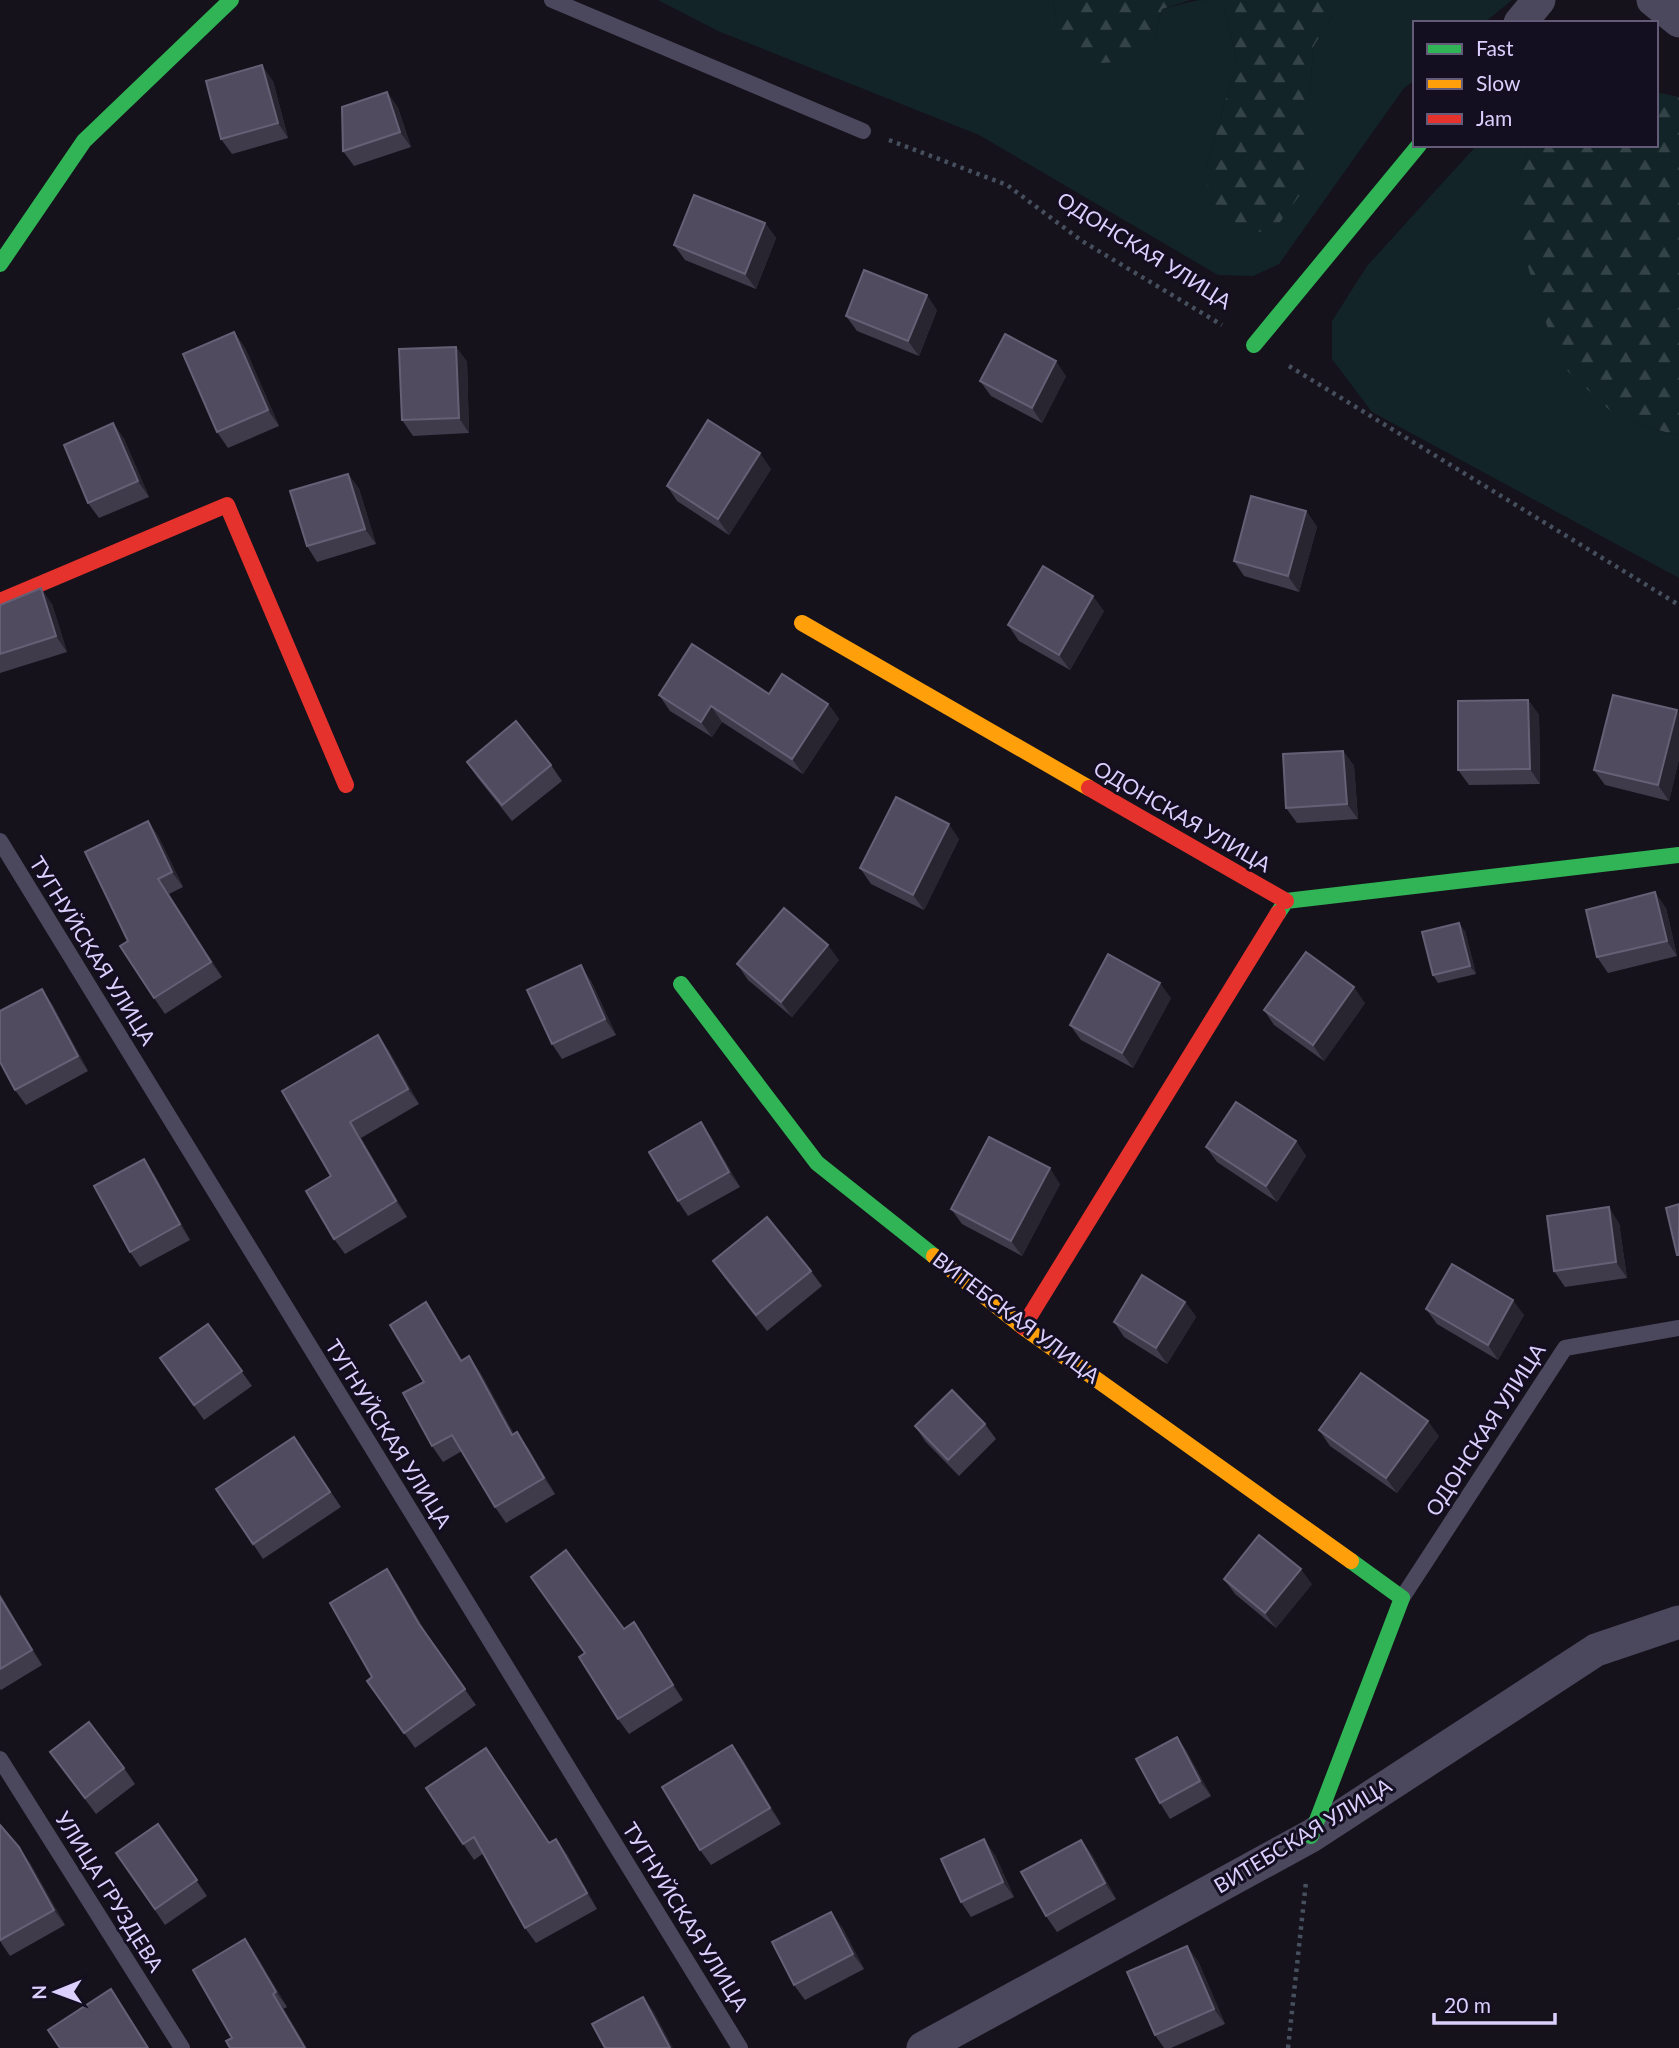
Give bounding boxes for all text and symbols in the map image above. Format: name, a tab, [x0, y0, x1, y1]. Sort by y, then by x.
legend	[1413, 21, 1658, 147]
text: Fast	[1476, 35, 1514, 60]
text: Slow	[1476, 70, 1521, 95]
text: Jam	[1476, 105, 1512, 130]
street label: ОДОНСКАЯ УЛИЦА	[1053, 186, 1237, 314]
street label: ОДОНСКАЯ УЛИЦА	[1090, 755, 1277, 877]
street label: ТУГНУЙСКАЯ УЛИЦА	[25, 851, 162, 1050]
street label: ВИТЕБСКАЯ УЛИЦА	[928, 1246, 1106, 1388]
street label: ТУГНУЙСКАЯ УЛИЦА	[321, 1334, 458, 1533]
street label: ОДОНСКАЯ УЛИЦА	[1420, 1338, 1550, 1520]
street label: ВИТЕБСКАЯ УЛИЦА	[1209, 1771, 1396, 1898]
street label: УЛИЦА ГРУЗДЕВА	[51, 1807, 170, 1977]
street label: ТУГНУЙСКАЯ УЛИЦА	[618, 1817, 755, 2016]
north arrow	[21, 1957, 91, 2027]
scale bar	[1434, 1982, 1555, 2026]
text: N	[27, 1985, 50, 2000]
text: 20 m	[1444, 1992, 1491, 2017]

